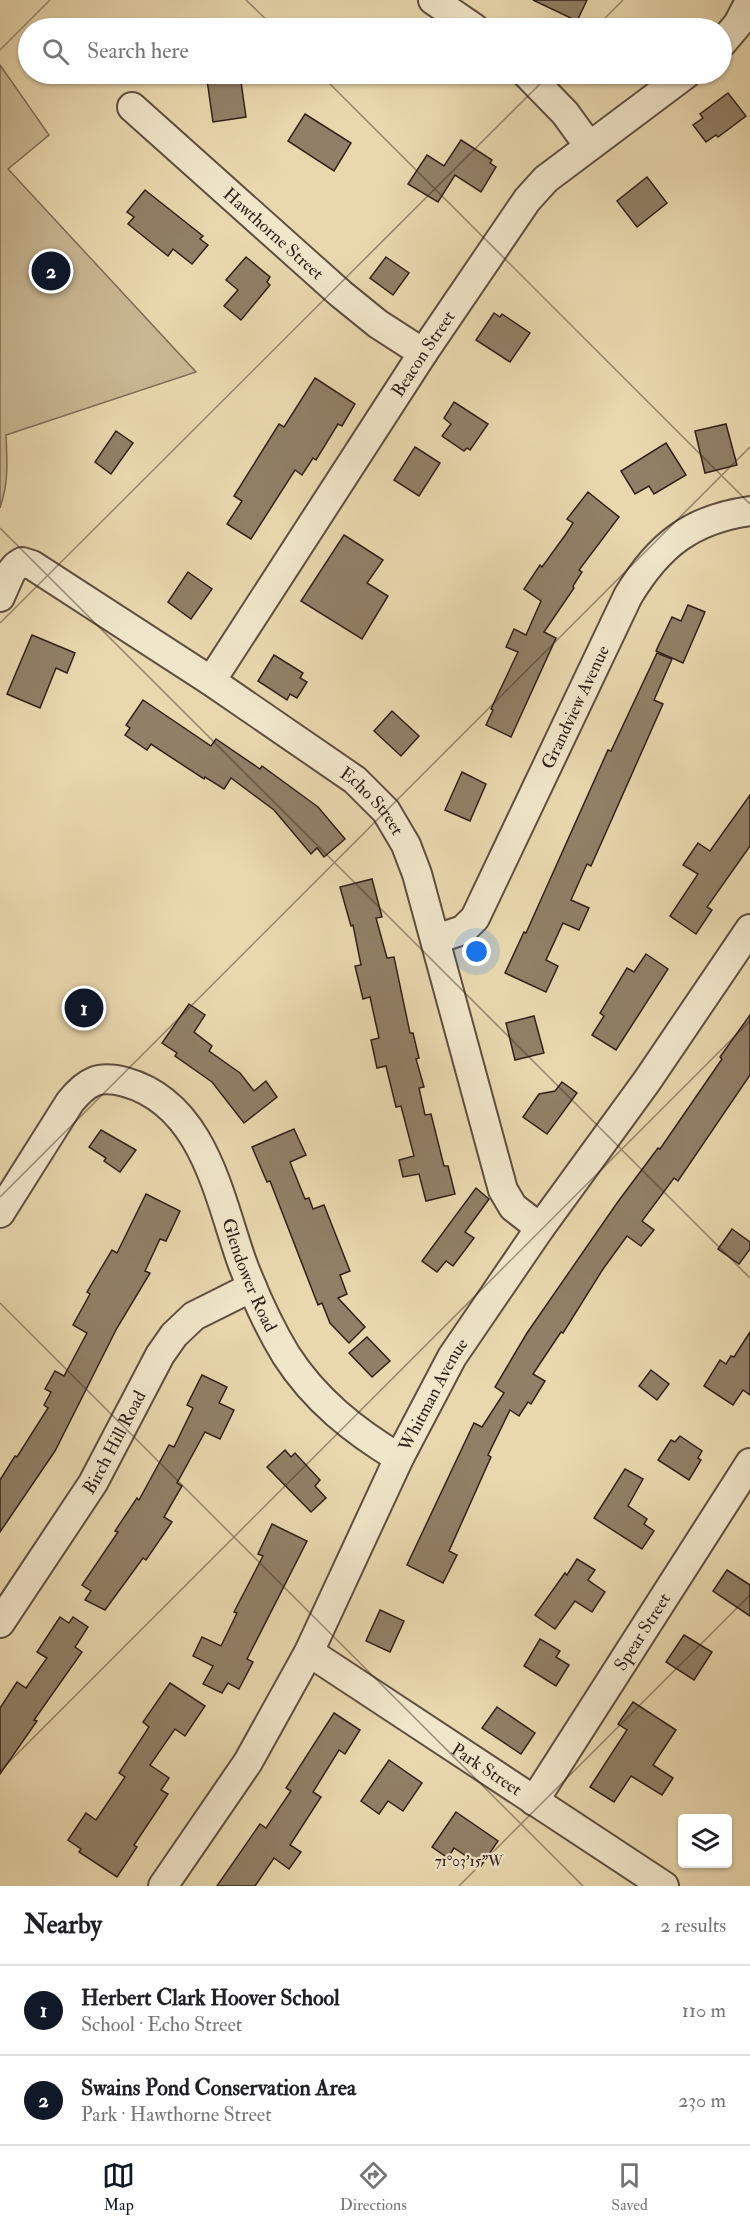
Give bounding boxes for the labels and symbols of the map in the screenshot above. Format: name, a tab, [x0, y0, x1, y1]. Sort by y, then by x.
street label: Hawthorne Street	[218, 183, 329, 285]
pin: 2	[32, 248, 70, 294]
street label: Beacon Street	[387, 306, 461, 402]
street label: Grandview Avenue	[536, 641, 615, 773]
street label: Echo Street	[335, 762, 409, 840]
your location	[462, 937, 491, 966]
pin: 1	[64, 986, 104, 1030]
street label: Glendower Road	[216, 1215, 282, 1336]
street label: Whitman Avenue	[393, 1333, 474, 1456]
street label: Birch Hill Road	[78, 1387, 151, 1499]
street label: Spear Street	[609, 1588, 676, 1675]
street label: Park Street	[447, 1738, 526, 1801]
text: 71°03'15"W	[435, 1852, 504, 1871]

